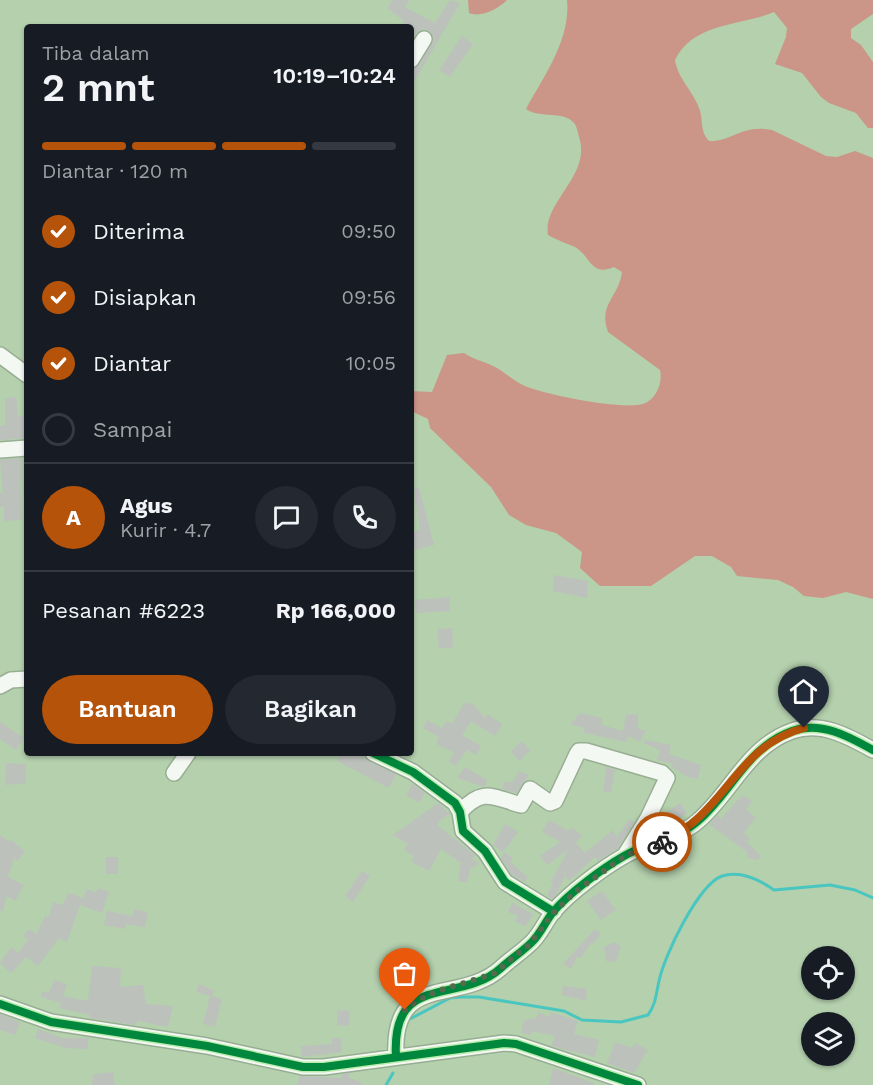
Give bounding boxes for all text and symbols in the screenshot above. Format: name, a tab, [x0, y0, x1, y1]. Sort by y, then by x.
text: Tiba dalam	[42, 41, 150, 65]
text: 10:19–10:24	[273, 63, 396, 88]
text: 2 mnt	[42, 65, 155, 110]
text: Diantar · 120 m	[42, 159, 188, 183]
icon: check	[42, 215, 75, 248]
text: Diterima	[93, 219, 185, 244]
text: 09:50	[341, 219, 396, 243]
icon: check	[42, 281, 75, 314]
text: Disiapkan	[93, 285, 197, 310]
text: 09:56	[342, 285, 396, 309]
icon: check	[42, 347, 75, 380]
text: Diantar	[93, 351, 171, 376]
text: 10:05	[346, 351, 396, 375]
text: Sampai	[93, 417, 172, 442]
button: chat	[255, 486, 318, 549]
button: phone	[333, 486, 396, 549]
text: Agus	[120, 493, 173, 518]
text: A	[66, 505, 81, 530]
text: Kurir · 4.7	[120, 518, 211, 542]
text: Pesanan #6223	[42, 598, 205, 623]
text: Rp 166,000	[276, 598, 396, 623]
pin	[778, 666, 829, 728]
button: Bantuan	[42, 675, 213, 744]
button: Bagikan	[225, 675, 396, 744]
icon: home	[787, 675, 820, 708]
courier	[632, 812, 692, 872]
icon: bike	[646, 826, 679, 859]
map controls	[801, 946, 855, 1066]
button: locate	[801, 946, 855, 1000]
pin	[379, 948, 430, 1010]
icon: bag	[388, 957, 421, 990]
button: layers	[801, 1012, 855, 1066]

